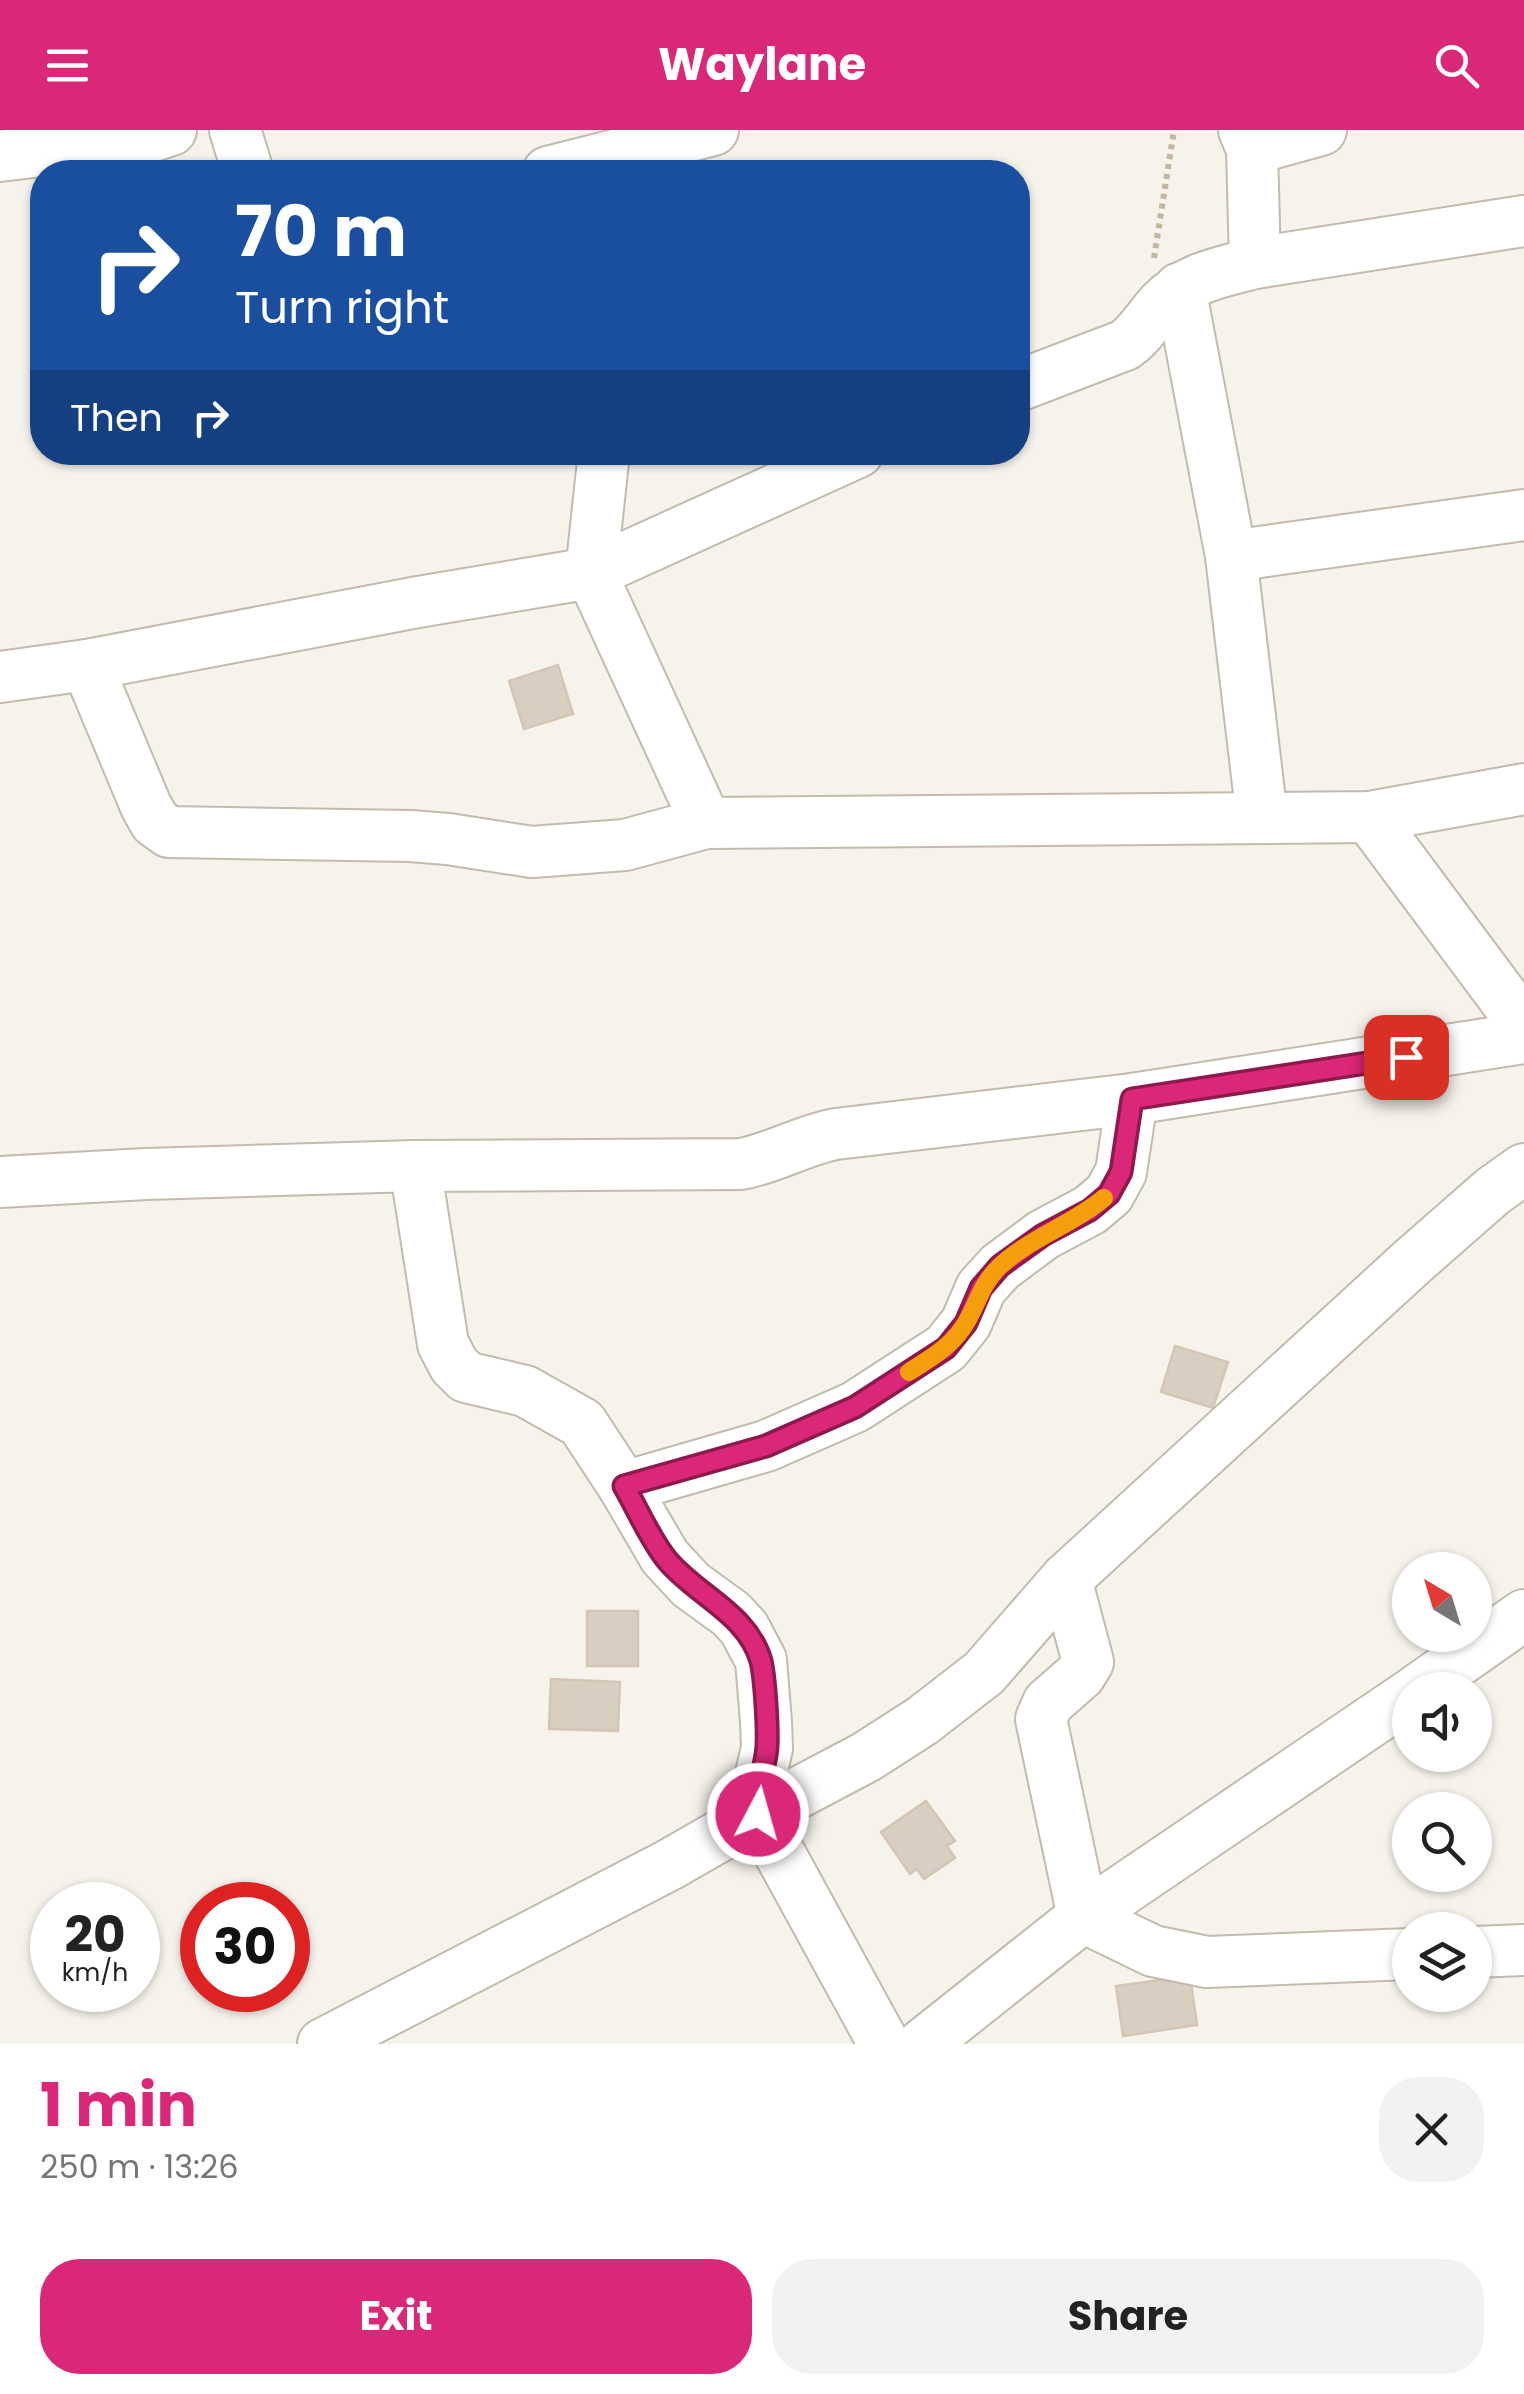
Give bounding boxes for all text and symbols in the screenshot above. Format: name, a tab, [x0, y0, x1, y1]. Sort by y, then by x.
text: Waylane	[658, 33, 866, 96]
icon: menu	[40, 38, 95, 93]
icon: search	[1429, 38, 1484, 93]
text: 70 m	[235, 182, 407, 281]
icon: right	[70, 200, 200, 330]
text: Turn right	[235, 276, 449, 339]
icon: right	[183, 390, 238, 445]
text: Then	[70, 391, 163, 444]
pin	[1364, 1015, 1449, 1100]
icon: arrive	[1379, 1030, 1434, 1085]
north arrow	[1392, 1552, 1492, 1652]
map controls	[1392, 1552, 1492, 2012]
button: sound	[1392, 1672, 1492, 1772]
position arrow	[706, 1762, 810, 1866]
button: search	[1392, 1792, 1492, 1892]
speed limit sign: 30	[180, 1882, 310, 2012]
text: 20	[64, 1899, 126, 1970]
button: layers	[1392, 1912, 1492, 2012]
text: km/h	[62, 1955, 128, 1990]
text: 1 min	[40, 2063, 197, 2147]
button: close	[1379, 2077, 1484, 2182]
text: 250 m · 13:26	[40, 2144, 239, 2189]
button: Exit	[40, 2259, 752, 2374]
button: Share	[772, 2259, 1484, 2374]

